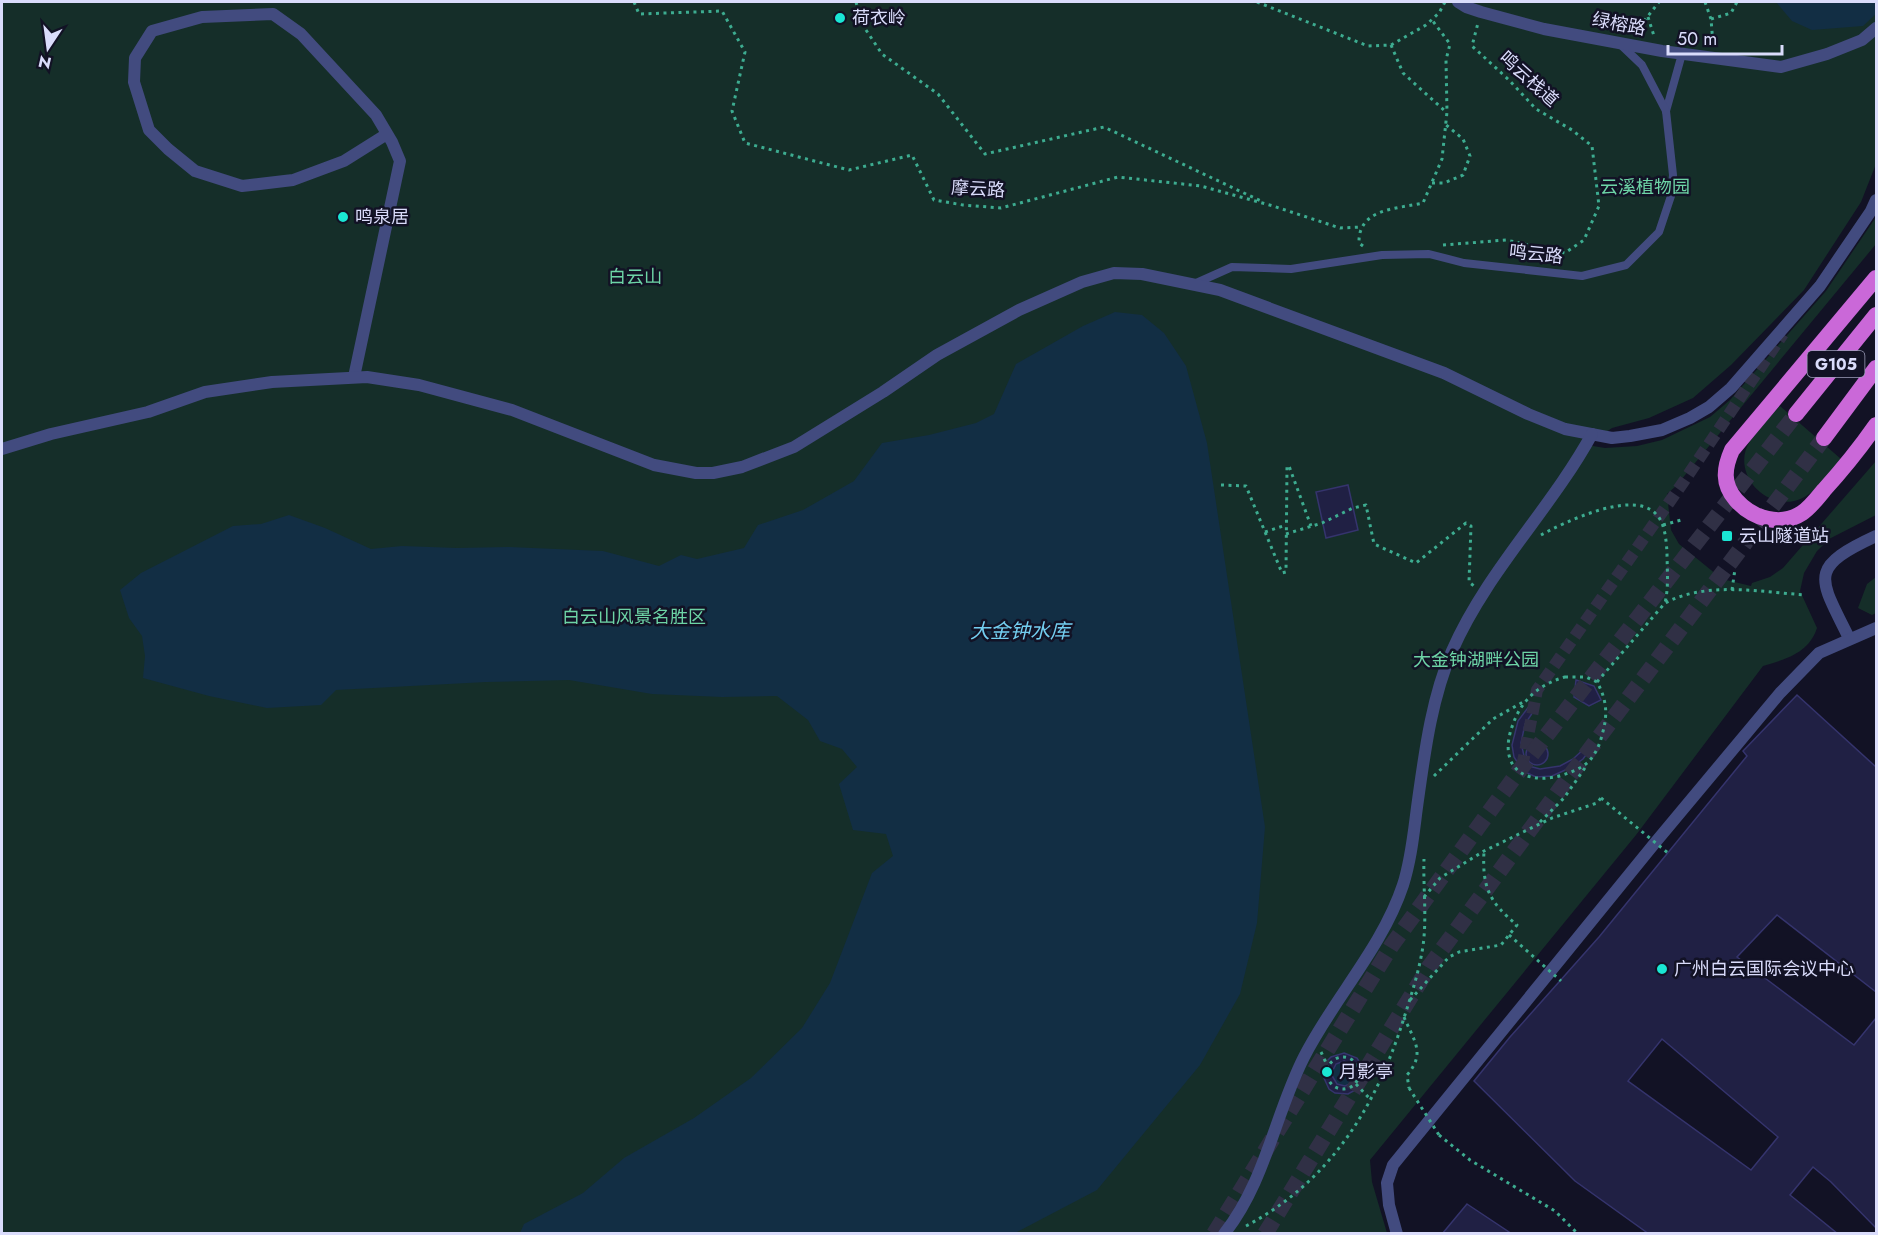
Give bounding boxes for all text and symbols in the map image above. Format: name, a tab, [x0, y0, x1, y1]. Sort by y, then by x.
place label: 荷衣岭	[852, 5, 906, 31]
street label: 绿榕路	[1590, 6, 1648, 42]
marker: 荷衣岭	[833, 11, 847, 25]
north arrow	[18, 18, 78, 78]
scale bar	[1668, 18, 1782, 56]
text: 50 m	[1677, 26, 1717, 52]
street label: 鸣云栈道	[1494, 45, 1564, 113]
text: N	[36, 49, 54, 75]
park label: 云溪植物园	[1600, 174, 1690, 200]
street label: 摩云路	[950, 175, 1006, 203]
place label: 鸣泉居	[355, 204, 409, 230]
marker: 鸣泉居	[336, 210, 350, 224]
street label: 鸣云路	[1508, 238, 1564, 270]
park label: 白云山	[608, 264, 662, 290]
road number: G105	[1808, 351, 1864, 377]
place label: 云山隧道站	[1739, 523, 1829, 549]
marker: 云山隧道站	[1720, 529, 1734, 543]
park label: 白云山风景名胜区	[562, 604, 706, 630]
water label: 大金钟水库	[970, 617, 1073, 646]
park label: 大金钟湖畔公园	[1413, 647, 1539, 673]
place label: 广州白云国际会议中心	[1674, 956, 1854, 982]
marker: 广州白云国际会议中心	[1655, 962, 1669, 976]
place label: 月影亭	[1339, 1059, 1393, 1085]
marker: 月影亭	[1320, 1065, 1334, 1079]

